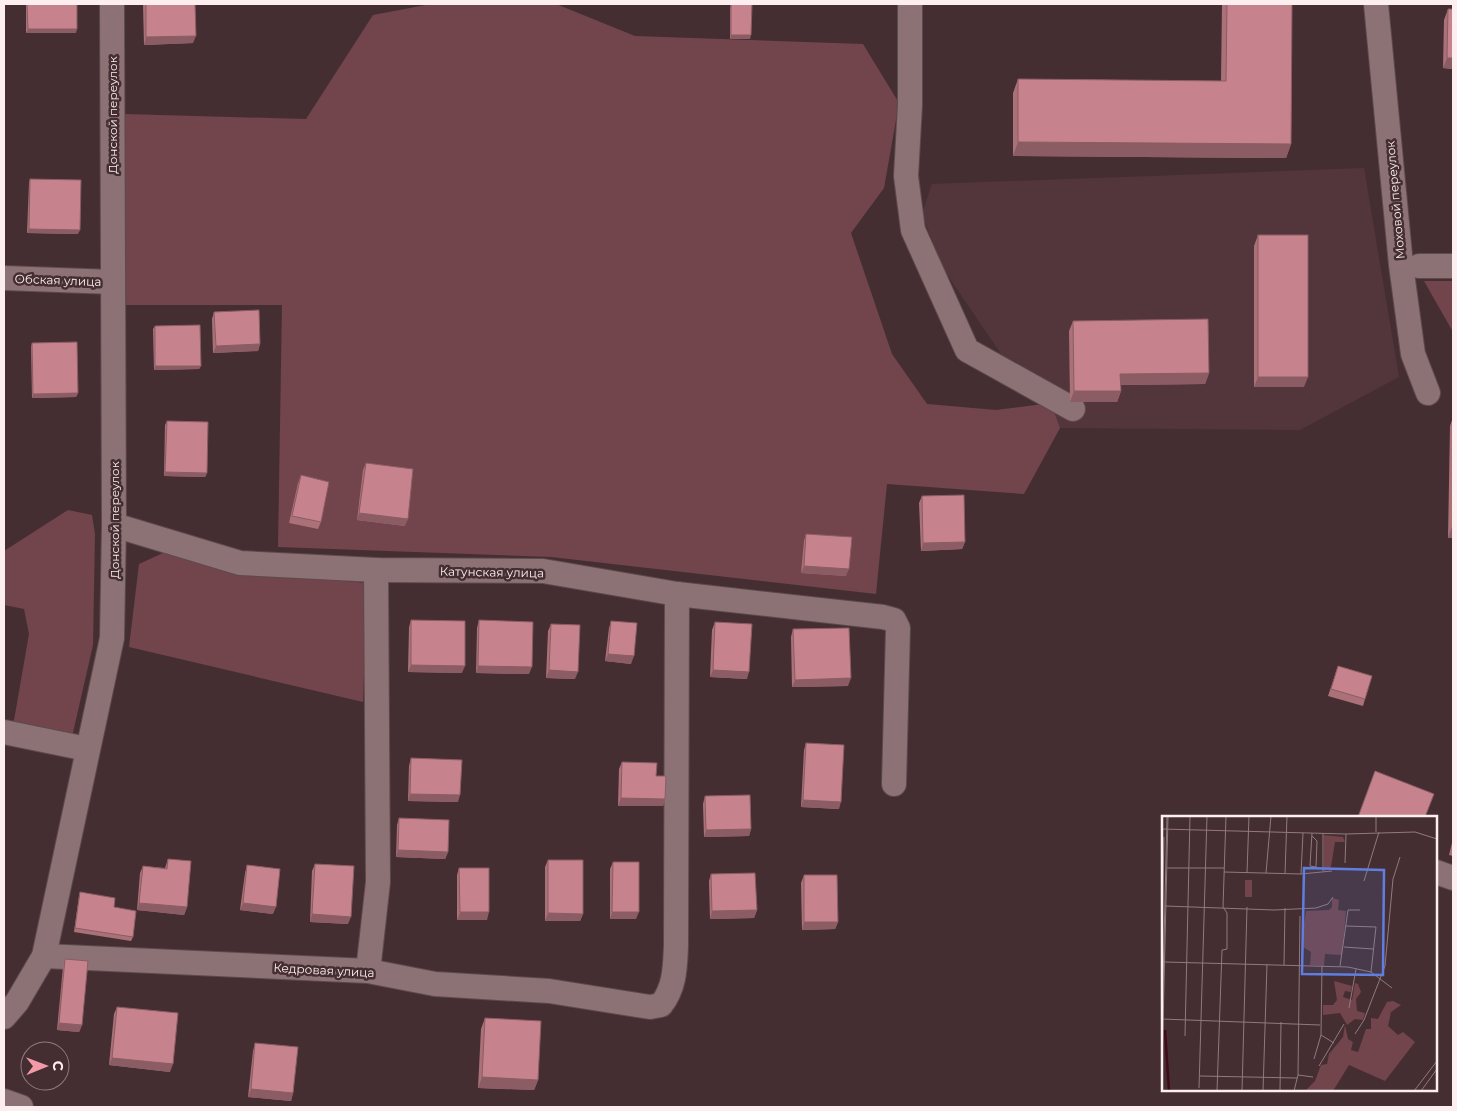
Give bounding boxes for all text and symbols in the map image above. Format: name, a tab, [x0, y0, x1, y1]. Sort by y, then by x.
street label: Донской переулок	[105, 56, 120, 174]
street label: Моховой переулок	[1382, 140, 1408, 260]
street label: Обская улица	[14, 271, 102, 289]
street label: Донской переулок	[107, 461, 122, 579]
street label: Катунская улица	[440, 564, 544, 580]
inset map	[1162, 816, 1437, 1091]
street label: Кедровая улица	[273, 960, 375, 980]
north arrow	[20, 1041, 70, 1091]
text: С	[49, 1061, 67, 1071]

